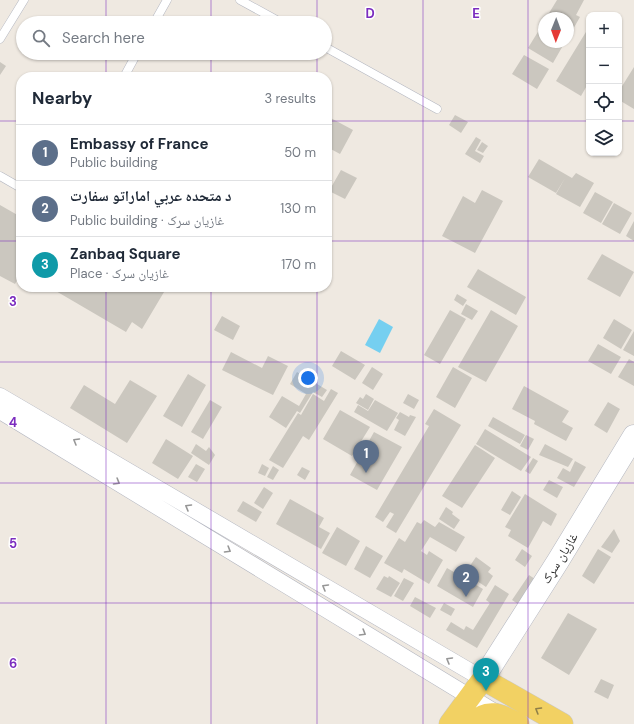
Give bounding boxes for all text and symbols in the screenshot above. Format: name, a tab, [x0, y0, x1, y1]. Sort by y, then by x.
text: D	[365, 5, 375, 22]
text: E	[472, 5, 480, 22]
north arrow	[538, 12, 574, 48]
map controls	[586, 12, 622, 156]
button: +	[586, 12, 622, 48]
search box	[16, 16, 332, 60]
icon: search	[30, 27, 52, 49]
text: Search here	[62, 28, 145, 48]
button: −	[586, 48, 622, 84]
button: locate	[586, 84, 622, 120]
text: Nearby	[32, 87, 92, 109]
text: 3 results	[264, 90, 316, 107]
button: layers	[586, 120, 622, 156]
text: Embassy of France	[70, 134, 209, 154]
text: 1	[43, 144, 47, 161]
text: 50 m	[284, 144, 316, 161]
text: Public building	[70, 154, 158, 171]
text: د متحده عربي اماراتو سفارت	[70, 186, 232, 206]
text: 2	[41, 200, 49, 217]
text: 130 m	[280, 200, 316, 217]
text: Public building · غازیان سړک	[70, 212, 224, 229]
text: Zanbaq Square	[70, 244, 181, 264]
text: 3	[41, 256, 49, 273]
text: 170 m	[281, 256, 316, 273]
text: Place · غازیان سړک	[70, 265, 169, 282]
text: 3	[9, 293, 17, 310]
your location	[298, 368, 318, 388]
text: 4	[9, 414, 17, 431]
one-way arrow	[73, 439, 80, 446]
pin: 1	[353, 440, 379, 473]
one-way arrow	[113, 478, 120, 485]
one-way arrow	[185, 504, 192, 511]
street label: غازیان سړک	[537, 529, 582, 587]
text: 5	[9, 535, 17, 552]
one-way arrow	[224, 546, 231, 553]
pin: 2	[453, 564, 479, 597]
one-way arrow	[322, 584, 329, 592]
one-way arrow	[359, 628, 366, 635]
text: 6	[9, 655, 17, 672]
one-way arrow	[446, 657, 453, 664]
pin: 3	[473, 658, 499, 691]
one-way arrow	[535, 707, 542, 714]

